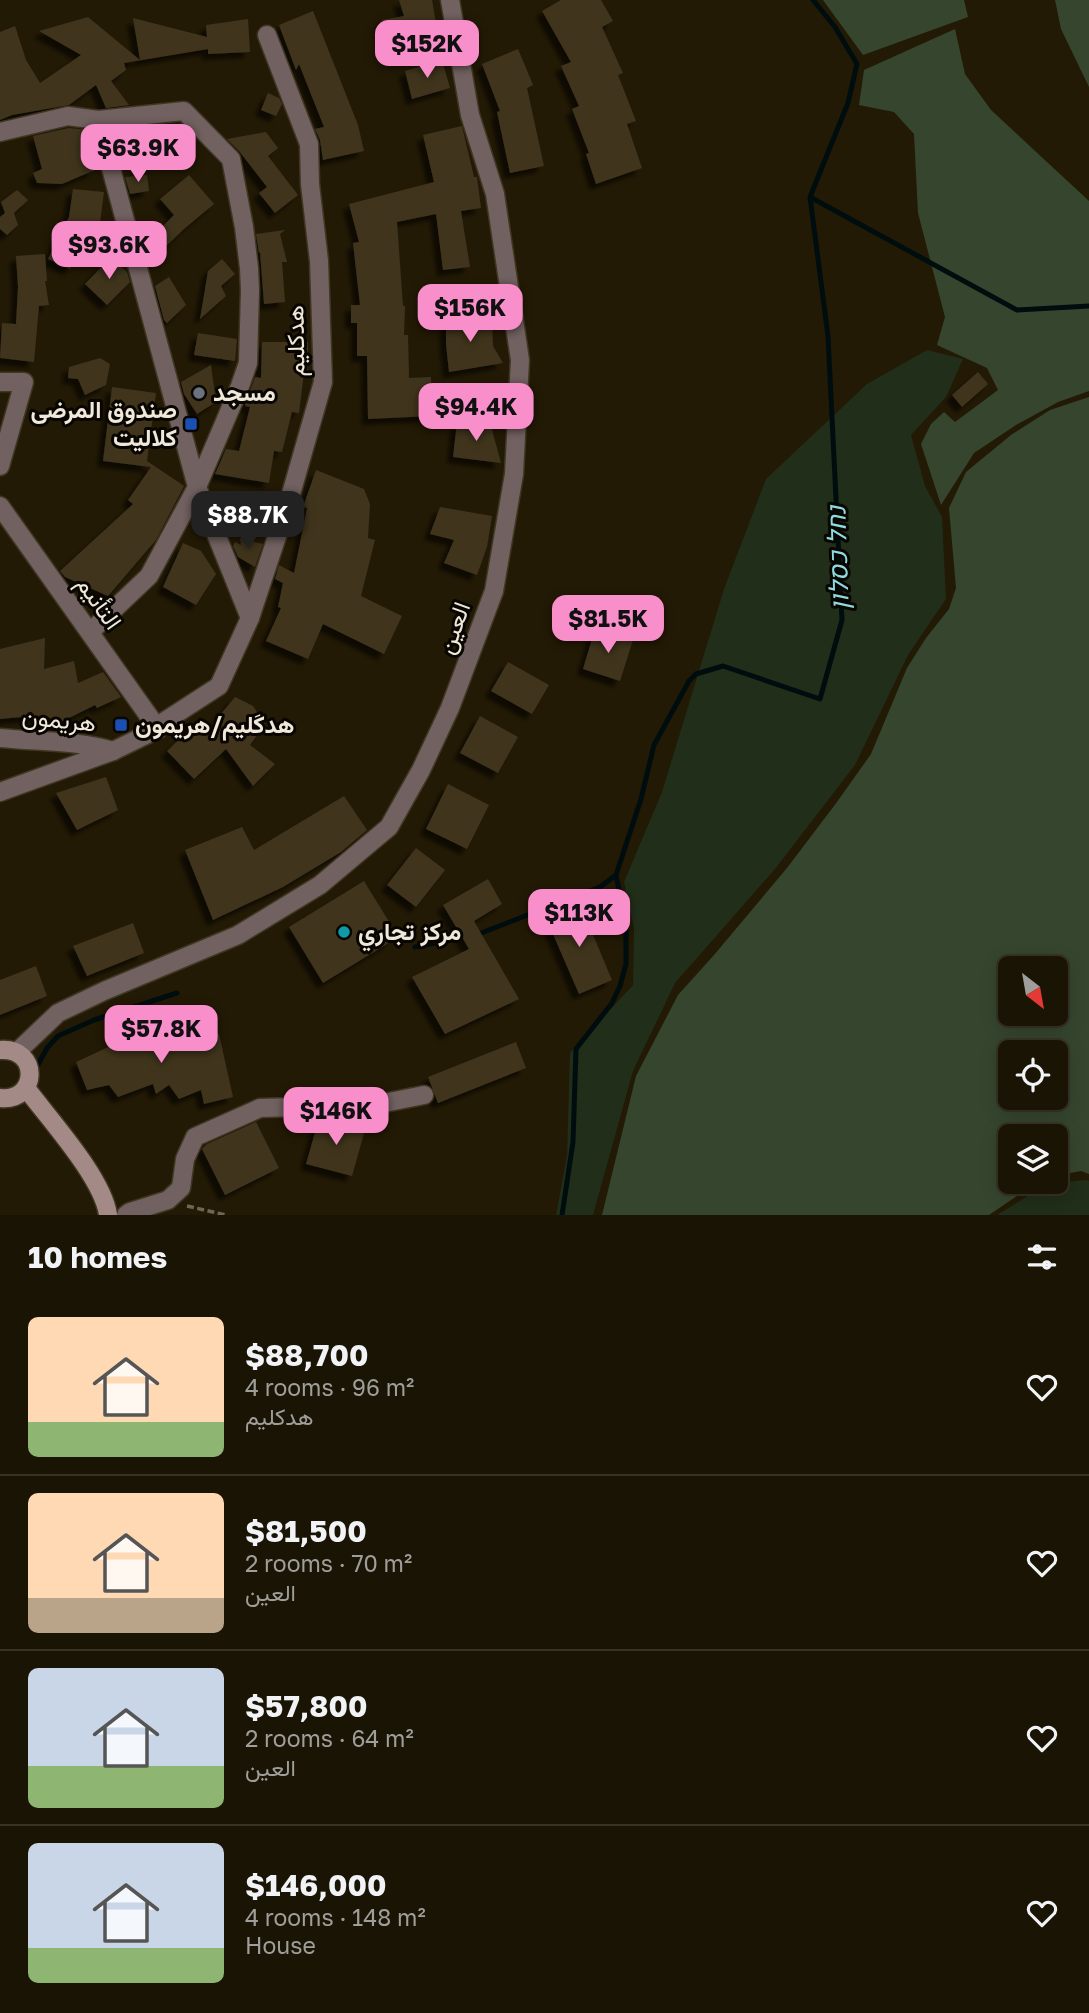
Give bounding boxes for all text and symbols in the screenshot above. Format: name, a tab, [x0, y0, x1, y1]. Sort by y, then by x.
pin: $152K	[378, 20, 476, 80]
text: $152K	[391, 29, 463, 57]
pin: $63.9K	[81, 124, 195, 184]
text: $63.9K	[97, 133, 179, 161]
pin: $93.6K	[52, 222, 166, 281]
text: $93.6K	[68, 230, 150, 258]
pin: $156K	[421, 284, 519, 344]
text: $156K	[434, 293, 506, 321]
street label: هدكليم	[279, 305, 313, 377]
place label: مسجد	[213, 377, 276, 407]
pin: $94.4K	[419, 384, 533, 443]
marker: مسجد	[191, 385, 207, 401]
text: $94.4K	[435, 392, 517, 420]
place label: صندوق المرضى كلاليت	[30, 394, 177, 452]
marker: صندوق المرضى كلاليت	[183, 416, 199, 432]
pin: $88.7K	[191, 491, 305, 551]
text: $88.7K	[207, 500, 289, 528]
water label: נחל כסלון	[820, 504, 855, 611]
street label: التأنيم	[69, 570, 129, 636]
pin: $81.5K	[551, 596, 665, 655]
street label: العين	[430, 598, 476, 658]
text: $81.5K	[568, 604, 648, 632]
street label: هريمون	[21, 700, 98, 739]
place label: هدكَليم/هريمون	[135, 709, 294, 741]
marker: هدكَليم/هريمون	[113, 717, 129, 733]
pin: $113K	[530, 890, 628, 949]
text: $113K	[544, 898, 614, 926]
place label: مركز تجاري	[358, 916, 461, 952]
marker: مركز تجاري	[336, 924, 352, 940]
north arrow	[998, 956, 1068, 1026]
map controls	[998, 956, 1068, 1194]
pin: $57.8K	[104, 1006, 218, 1065]
text: $57.8K	[121, 1014, 201, 1042]
button: locate	[998, 1040, 1068, 1110]
pin: $146K	[287, 1088, 385, 1147]
text: $146K	[300, 1096, 372, 1124]
button: layers	[998, 1124, 1068, 1194]
icon: filters	[1023, 1238, 1061, 1276]
text: 10 homes	[28, 1239, 167, 1275]
text: $88,700	[245, 1337, 368, 1373]
icon: home	[84, 1345, 168, 1429]
icon: heart	[1023, 1368, 1061, 1406]
text: 4 rooms · 96 m²	[245, 1373, 414, 1401]
text: هدكليم	[245, 1402, 313, 1430]
text: $81,500	[245, 1513, 367, 1549]
icon: home	[84, 1521, 168, 1605]
icon: heart	[1023, 1544, 1061, 1582]
text: 2 rooms · 70 m²	[245, 1549, 412, 1577]
text: العين	[245, 1578, 296, 1606]
text: $57,800	[245, 1688, 368, 1724]
icon: home	[84, 1696, 168, 1780]
icon: heart	[1023, 1719, 1061, 1757]
text: 2 rooms · 64 m²	[245, 1724, 414, 1752]
text: العين	[245, 1753, 296, 1781]
text: $146,000	[245, 1867, 386, 1903]
icon: home	[84, 1871, 168, 1955]
icon: heart	[1023, 1894, 1061, 1932]
text: 4 rooms · 148 m²	[245, 1903, 426, 1931]
text: House	[245, 1931, 316, 1959]

